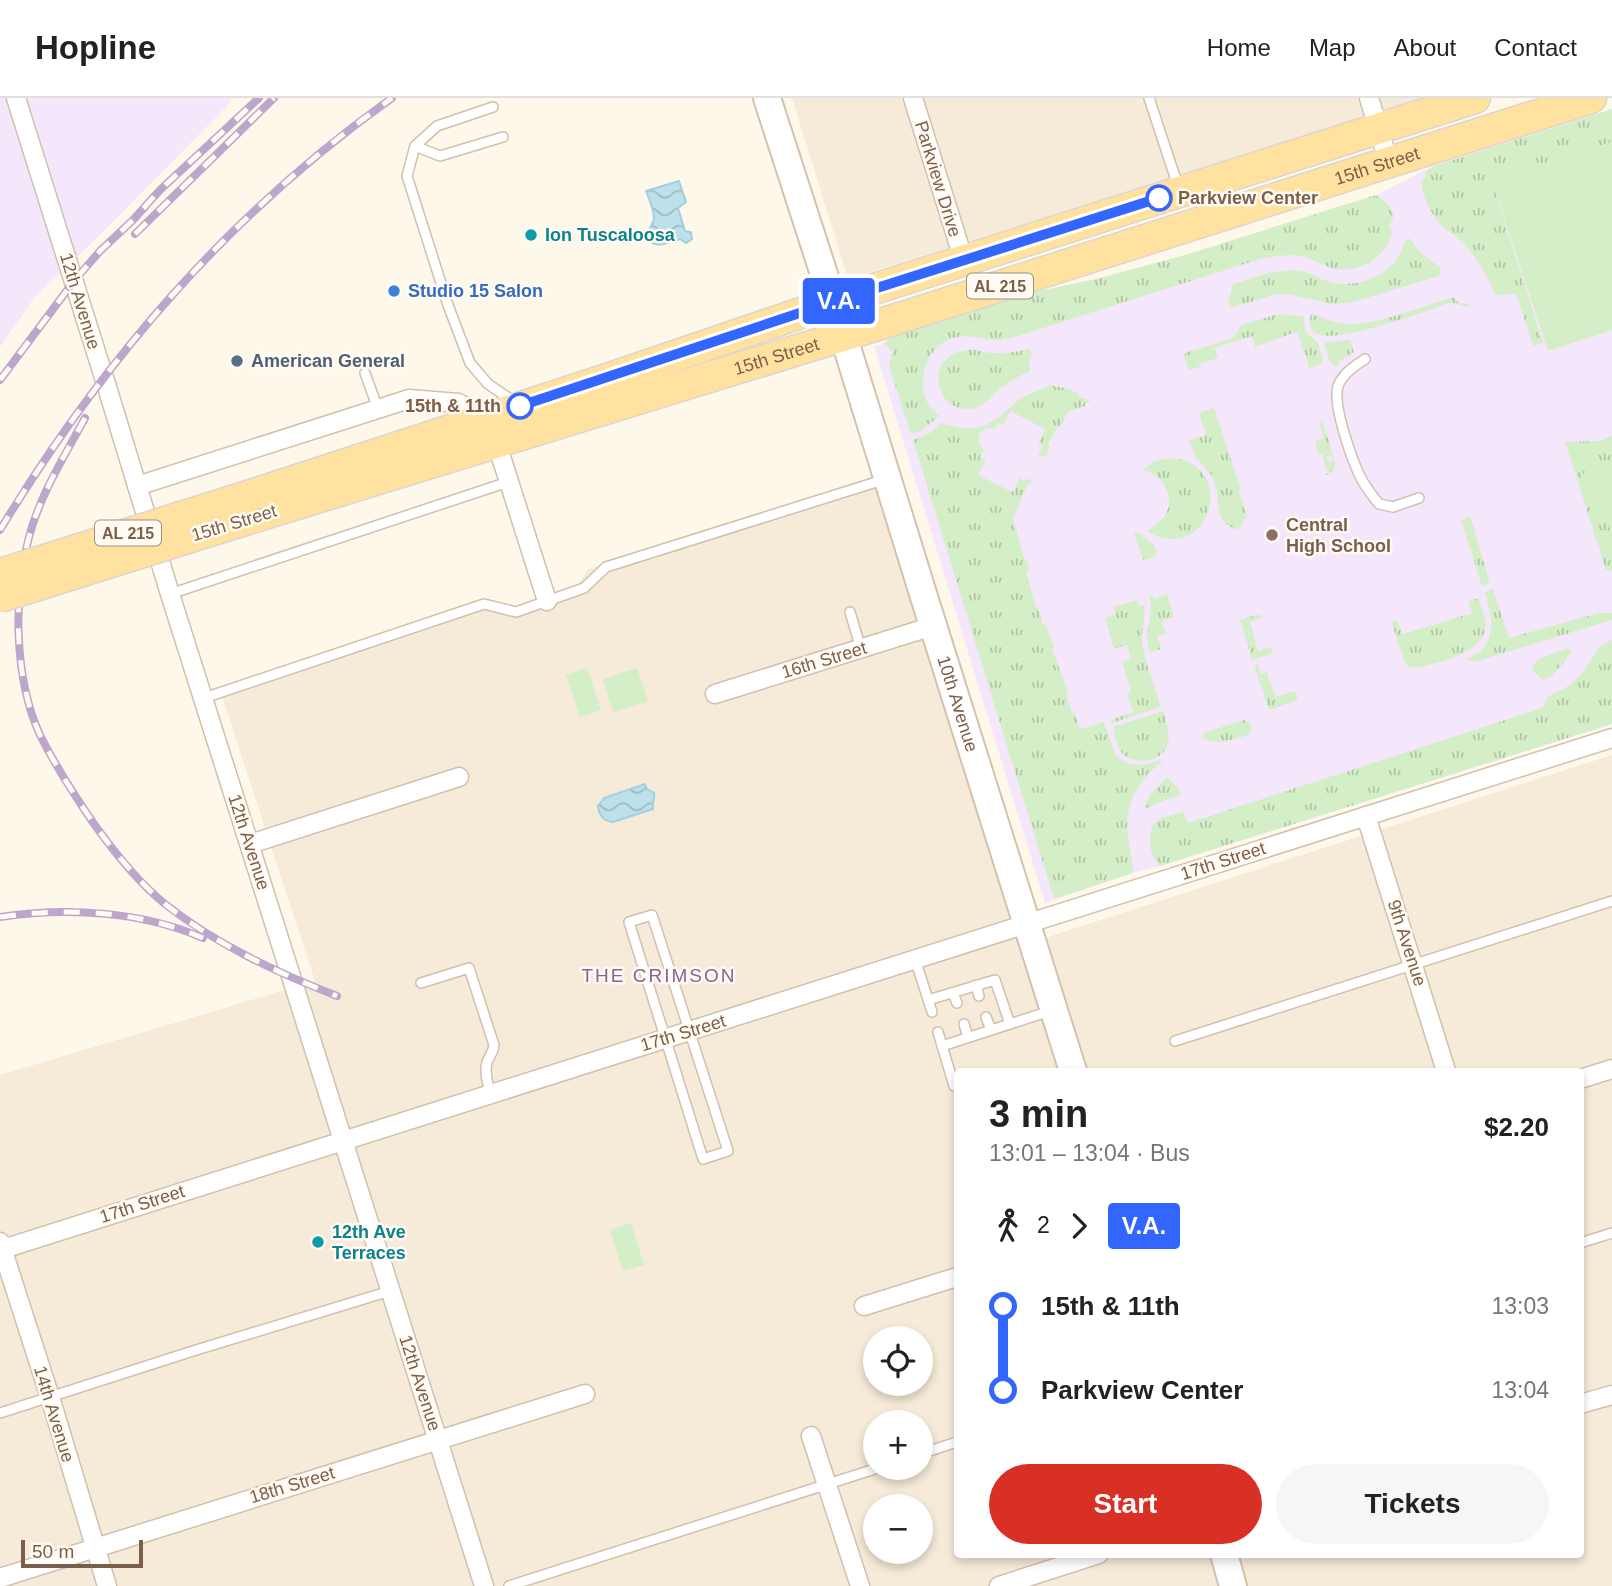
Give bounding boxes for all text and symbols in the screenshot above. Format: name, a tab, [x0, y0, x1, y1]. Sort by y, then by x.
text: Hopline	[35, 29, 156, 66]
text: Home	[1207, 34, 1271, 61]
text: Map	[1309, 34, 1356, 61]
text: About	[1394, 34, 1456, 61]
text: Contact	[1494, 34, 1577, 61]
street label: Parkview Drive	[911, 119, 965, 239]
street label: 15th Street	[1332, 143, 1422, 189]
marker: Parkview Center	[1146, 185, 1172, 211]
place label: Parkview Center	[1178, 188, 1318, 208]
place label: Ion Tuscaloosa	[545, 225, 676, 245]
marker: Ion Tuscaloosa	[523, 227, 539, 243]
street label: 12th Avenue	[56, 250, 104, 352]
road number: AL 215	[967, 274, 1033, 298]
line badge: V.A.	[790, 278, 888, 324]
place label: Studio 15 Salon	[408, 281, 543, 301]
marker: Studio 15 Salon	[386, 283, 402, 299]
text: V.A.	[817, 287, 861, 314]
street label: 15th Street	[731, 334, 821, 379]
place label: American General	[251, 351, 405, 371]
marker: American General	[229, 353, 245, 369]
marker: 15th & 11th	[507, 393, 533, 419]
place label: 15th & 11th	[405, 396, 501, 416]
street label: 15th Street	[189, 501, 279, 545]
place label: Central High School	[1286, 515, 1391, 556]
road number: AL 215	[95, 520, 161, 546]
marker: Central High School	[1264, 527, 1280, 543]
street label: 16th Street	[779, 638, 869, 682]
street label: 10th Avenue	[933, 653, 982, 754]
street label: 12th Avenue	[224, 791, 274, 893]
street label: 17th Street	[1178, 838, 1268, 884]
street label: 9th Avenue	[1384, 897, 1430, 989]
district label: THE CRIMSON	[582, 965, 737, 986]
street label: 17th Street	[638, 1011, 728, 1055]
text: 3 min	[989, 1093, 1088, 1135]
text: $2.20	[1484, 1112, 1549, 1142]
text: 13:01 – 13:04 · Bus	[989, 1140, 1190, 1166]
street label: 17th Street	[97, 1181, 187, 1227]
icon: walk	[989, 1207, 1027, 1245]
icon: forward	[1060, 1207, 1098, 1245]
text: 2	[1037, 1212, 1050, 1238]
text: V.A.	[1122, 1212, 1166, 1239]
place label: 12th Ave Terraces	[332, 1222, 406, 1263]
marker: 12th Ave Terraces	[310, 1234, 326, 1250]
text: 15th & 11th	[1041, 1291, 1180, 1321]
text: 13:03	[1491, 1293, 1549, 1319]
map controls	[863, 1326, 933, 1564]
button: locate	[863, 1326, 933, 1396]
street label: 12th Avenue	[395, 1332, 445, 1434]
street label: 14th Avenue	[30, 1363, 78, 1465]
text: Parkview Center	[1041, 1375, 1243, 1405]
text: 13:04	[1491, 1377, 1549, 1403]
button: +	[863, 1410, 933, 1480]
street label: 18th Street	[247, 1463, 337, 1507]
button: Start	[989, 1464, 1262, 1544]
button: Tickets	[1276, 1464, 1549, 1544]
button: −	[863, 1494, 933, 1564]
scale bar	[21, 1537, 144, 1569]
text: 50 m	[32, 1541, 74, 1562]

